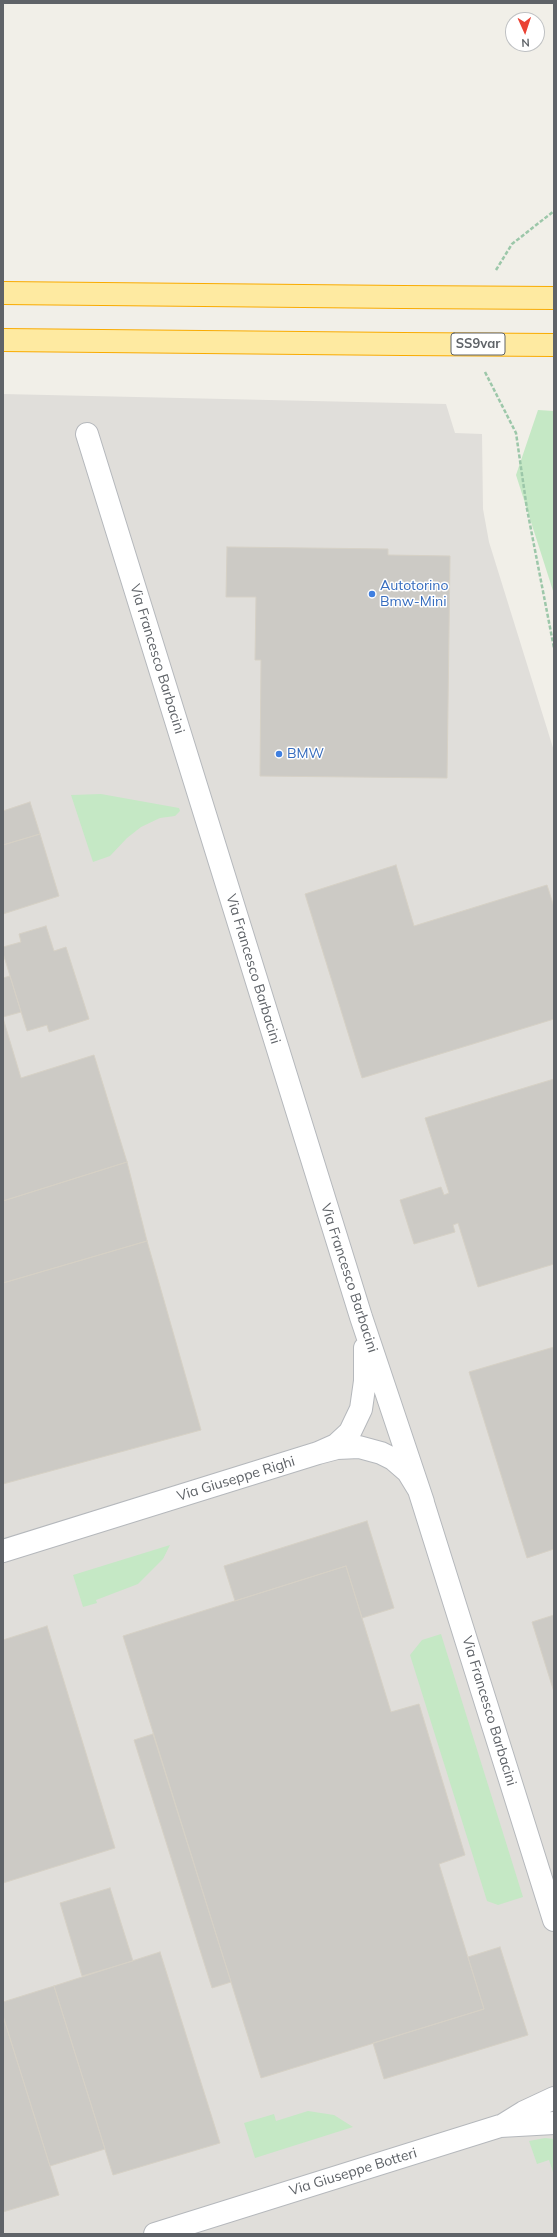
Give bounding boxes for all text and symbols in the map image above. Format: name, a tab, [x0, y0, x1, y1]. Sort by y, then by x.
north arrow	[505, 12, 545, 52]
text: N	[521, 36, 530, 50]
road number: SS9var	[451, 333, 505, 355]
place label: Autotorino Bmw-Mini	[380, 578, 449, 610]
street label: Via Francesco Barbacini	[126, 582, 188, 736]
marker: Autotorino Bmw-Mini	[367, 589, 377, 599]
place label: BMW	[287, 746, 324, 762]
marker: BMW	[274, 749, 284, 759]
street label: Via Francesco Barbacini	[222, 892, 284, 1046]
street label: Via Francesco Barbacini	[317, 1201, 381, 1355]
street label: Via Giuseppe Righi	[175, 1453, 297, 1505]
street label: Via Francesco Barbacini	[458, 1634, 520, 1788]
street label: Via Giuseppe Botteri	[287, 2145, 419, 2199]

